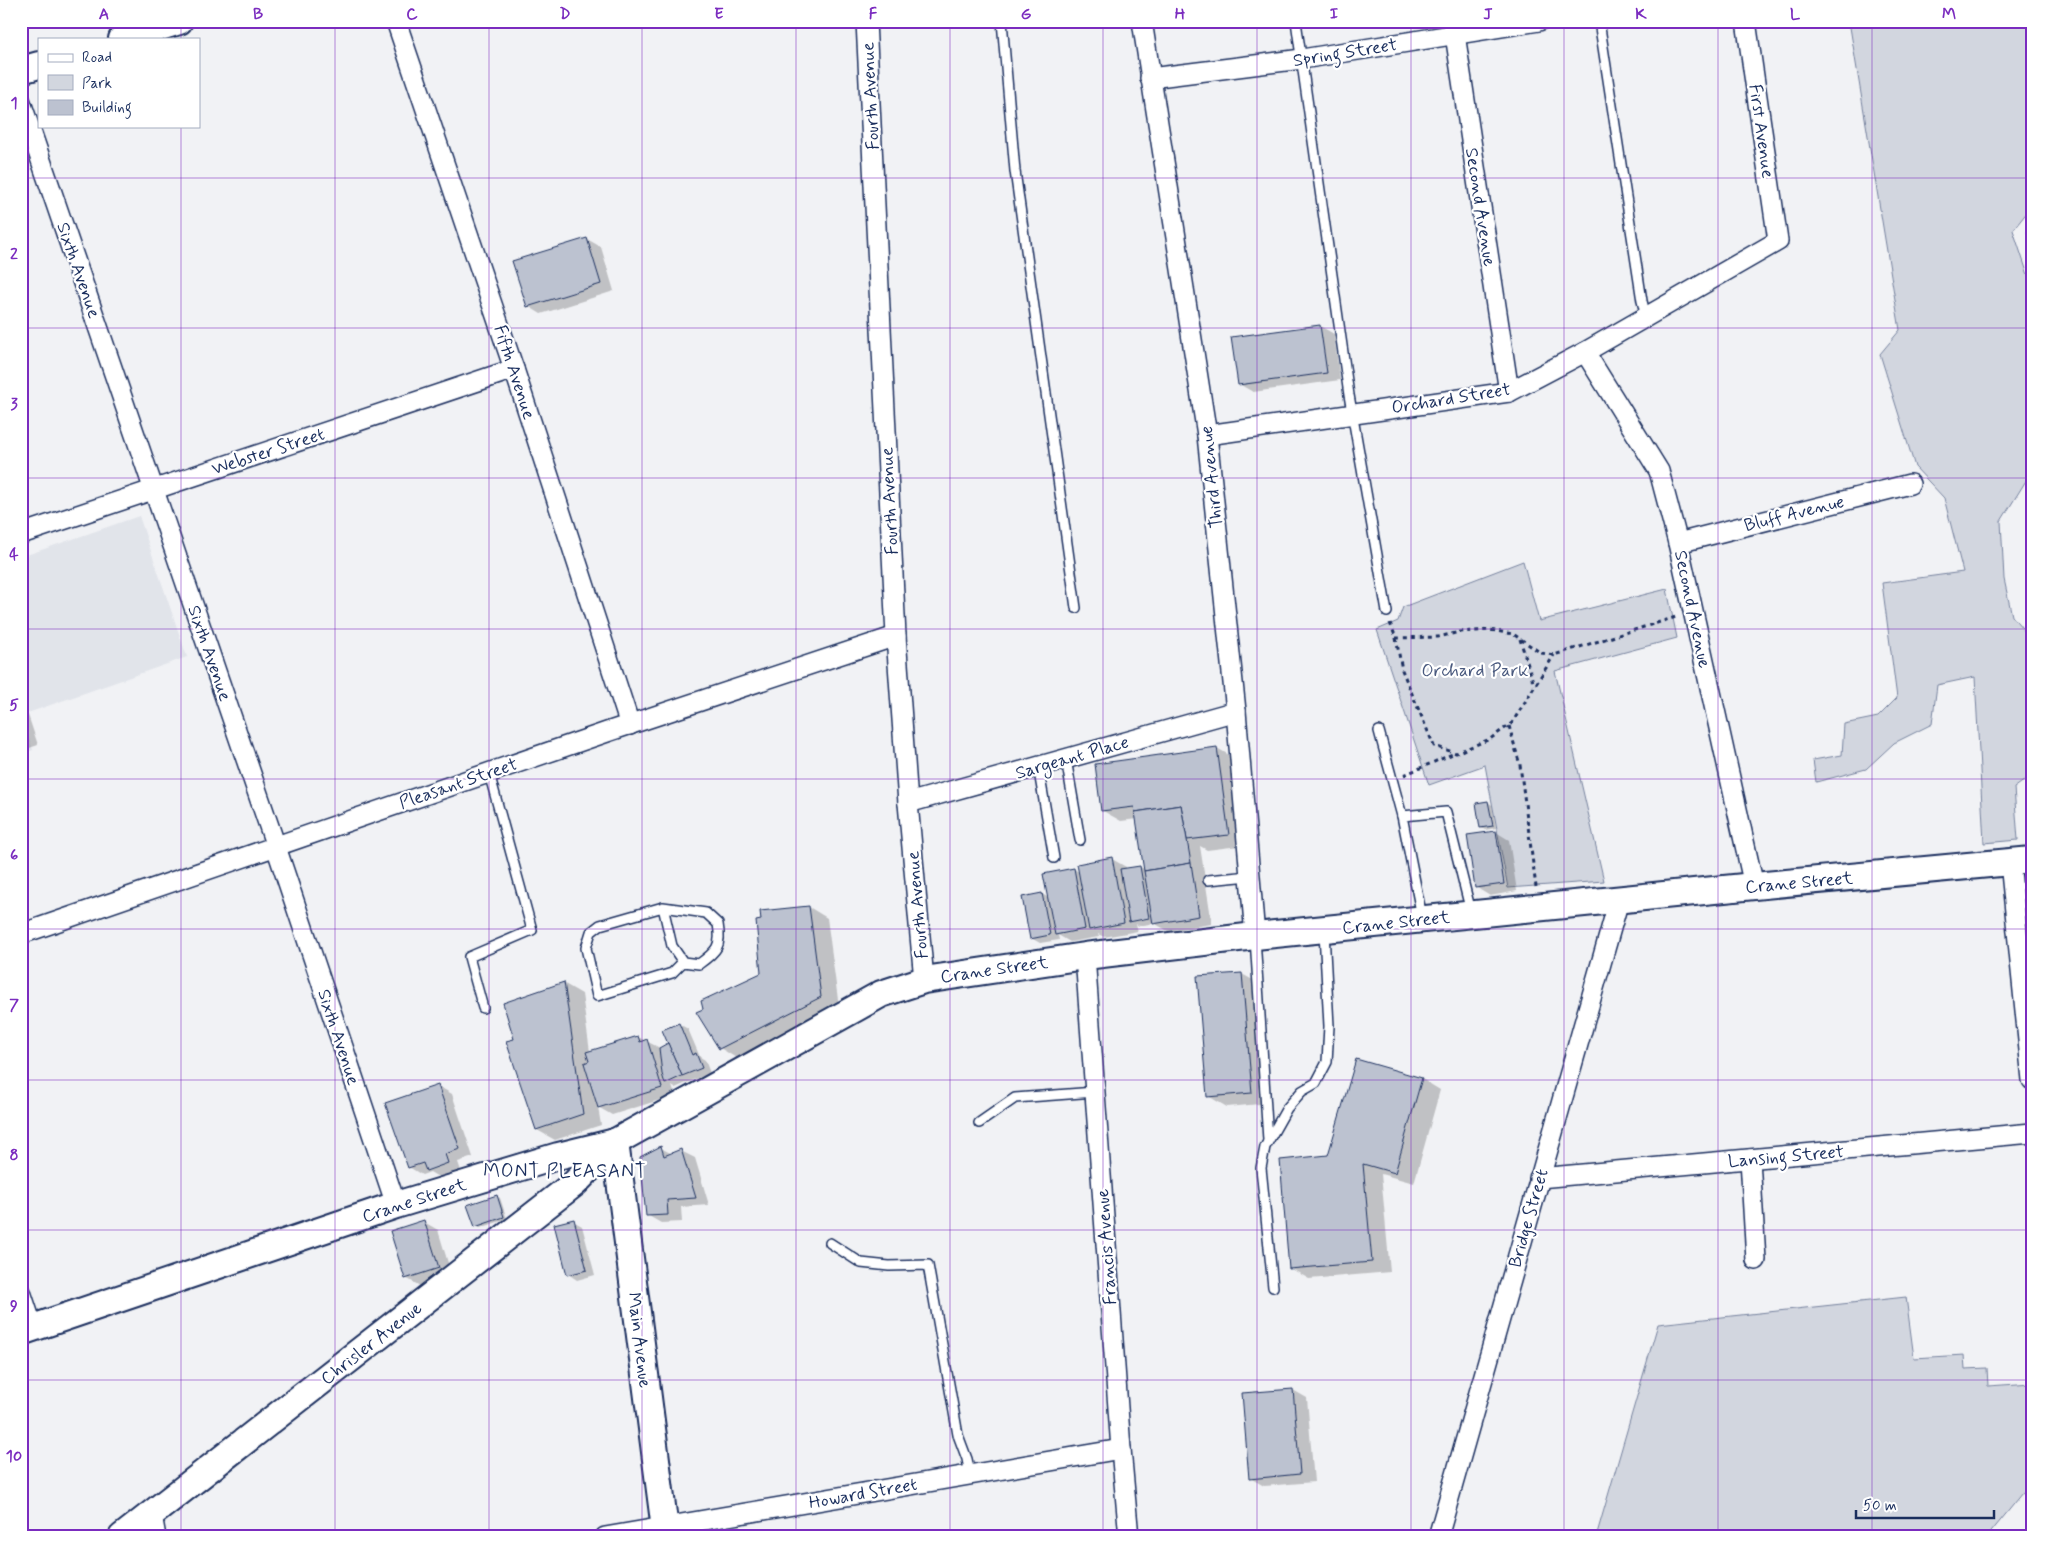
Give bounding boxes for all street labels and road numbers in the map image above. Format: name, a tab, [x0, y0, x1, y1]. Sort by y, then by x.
street label: Spring Street	[1291, 33, 1399, 75]
street label: Fourth Avenue	[856, 41, 886, 150]
street label: First Avenue	[1743, 83, 1779, 180]
street label: Second Avenue	[1459, 146, 1501, 268]
street label: Sixth Avenue	[50, 219, 106, 321]
street label: Fifth Avenue	[488, 322, 541, 423]
street label: Orchard Street	[1390, 378, 1513, 420]
street label: Webster Street	[209, 422, 328, 481]
street label: Third Avenue	[1195, 425, 1229, 529]
street label: Fourth Avenue	[875, 446, 905, 555]
street label: Bluff Avenue	[1742, 490, 1847, 538]
street label: Second Avenue	[1668, 548, 1716, 670]
street label: Sixth Avenue	[181, 602, 237, 704]
street label: Sargeant Place	[1013, 730, 1132, 787]
street label: Pleasant Street	[396, 752, 521, 815]
street label: Fourth Avenue	[901, 850, 935, 960]
street label: Crane Street	[1744, 866, 1854, 900]
street label: Crane Street	[1341, 905, 1452, 941]
street label: Crane Street	[939, 951, 1050, 989]
street label: Sixth Avenue	[311, 986, 365, 1089]
street label: Lansing Street	[1727, 1140, 1845, 1176]
street label: Bridge Street	[1503, 1166, 1555, 1270]
street label: Crane Street	[359, 1173, 470, 1229]
street label: Francis Avenue	[1091, 1188, 1123, 1306]
street label: Main Avenue	[621, 1291, 657, 1389]
street label: Chrisler Avenue	[316, 1297, 427, 1391]
street label: Howard Street	[807, 1473, 919, 1515]

